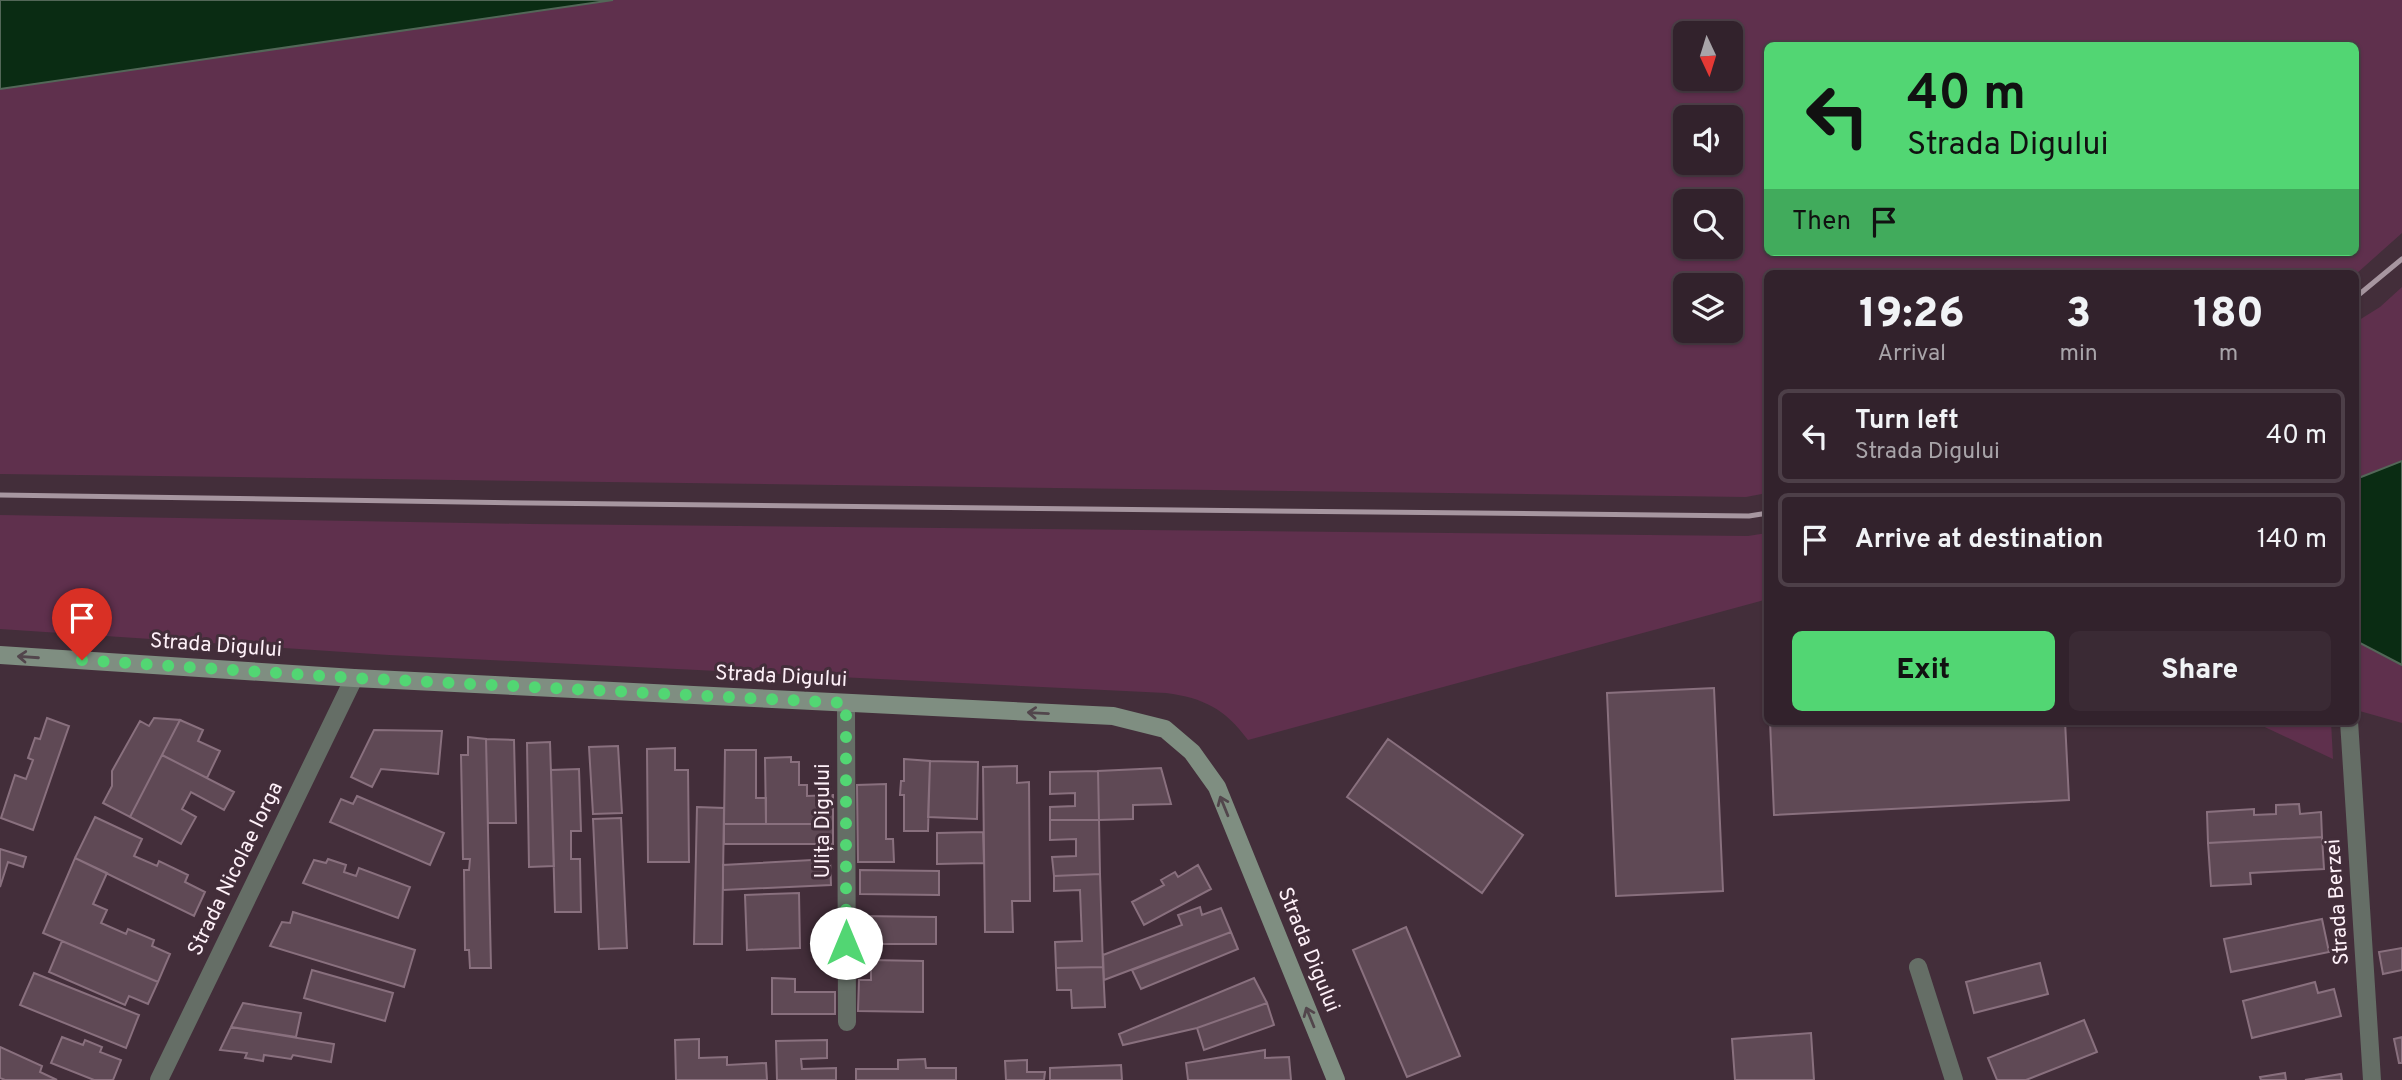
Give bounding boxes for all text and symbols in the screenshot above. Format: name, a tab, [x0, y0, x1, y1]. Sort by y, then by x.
north arrow	[1673, 21, 1743, 91]
map controls	[1673, 21, 1743, 343]
text: 40 m	[1907, 65, 2026, 127]
icon: left	[1792, 70, 1883, 161]
button: sound	[1673, 105, 1743, 175]
text: Strada Digului	[1907, 126, 2109, 166]
button: search	[1673, 189, 1743, 259]
icon: arrive	[1865, 203, 1903, 241]
text: Then	[1792, 206, 1851, 239]
button: layers	[1673, 273, 1743, 343]
text: 19:26	[1859, 289, 1964, 342]
text: 3	[2066, 289, 2091, 342]
text: 180	[2193, 289, 2264, 342]
text: Arrival	[1877, 340, 1946, 369]
text: min	[2060, 340, 2098, 369]
text: m	[2219, 340, 2238, 369]
text: Turn left	[1855, 405, 1959, 438]
icon: left	[1796, 417, 1834, 455]
text: 40 m	[2266, 420, 2327, 453]
text: Strada Digului	[1855, 438, 2000, 467]
icon: arrive	[1796, 521, 1834, 559]
text: Arrive at destination	[1855, 524, 2103, 557]
text: 140 m	[2257, 524, 2327, 557]
pin	[52, 588, 112, 660]
icon: arrive	[63, 599, 101, 637]
street label: Strada Digului	[149, 628, 283, 664]
button: Exit	[1792, 631, 2055, 711]
button: Share	[2069, 631, 2331, 711]
one-way arrow	[18, 650, 40, 663]
street label: Strada Digului	[714, 660, 848, 694]
one-way arrow	[1027, 706, 1050, 719]
street label: Ulița Digului	[810, 764, 837, 878]
street label: Strada Nicolae Iorga	[182, 778, 290, 960]
one-way arrow	[1217, 796, 1230, 818]
street label: Strada Berzei	[2320, 838, 2356, 966]
street label: Strada Digului	[1271, 884, 1345, 1016]
position arrow	[809, 906, 883, 980]
one-way arrow	[1303, 1006, 1316, 1028]

